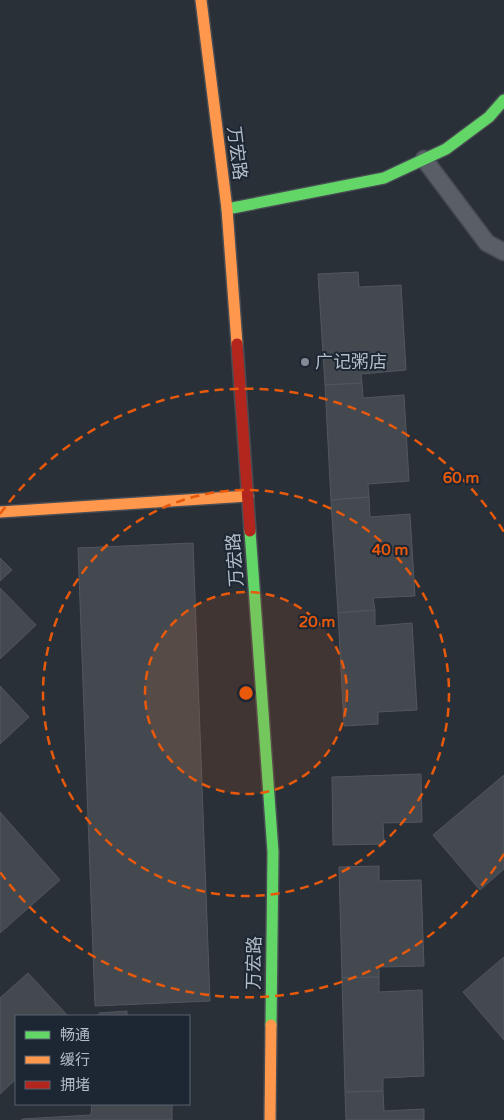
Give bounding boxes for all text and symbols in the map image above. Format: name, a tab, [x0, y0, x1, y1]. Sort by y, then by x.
street label: 万宏路	[223, 125, 251, 181]
place label: 广记粥店	[315, 351, 387, 373]
marker: 广记粥店	[299, 356, 311, 368]
text: 60 m	[443, 469, 479, 487]
street label: 万宏路	[222, 532, 248, 588]
text: 40 m	[372, 541, 408, 559]
text: 20 m	[299, 613, 335, 631]
centre of rings	[237, 684, 255, 702]
street label: 万宏路	[243, 936, 265, 990]
legend	[15, 1015, 190, 1105]
text: 畅通	[60, 1026, 90, 1044]
text: 缓行	[60, 1051, 90, 1069]
text: 拥堵	[60, 1076, 90, 1094]

